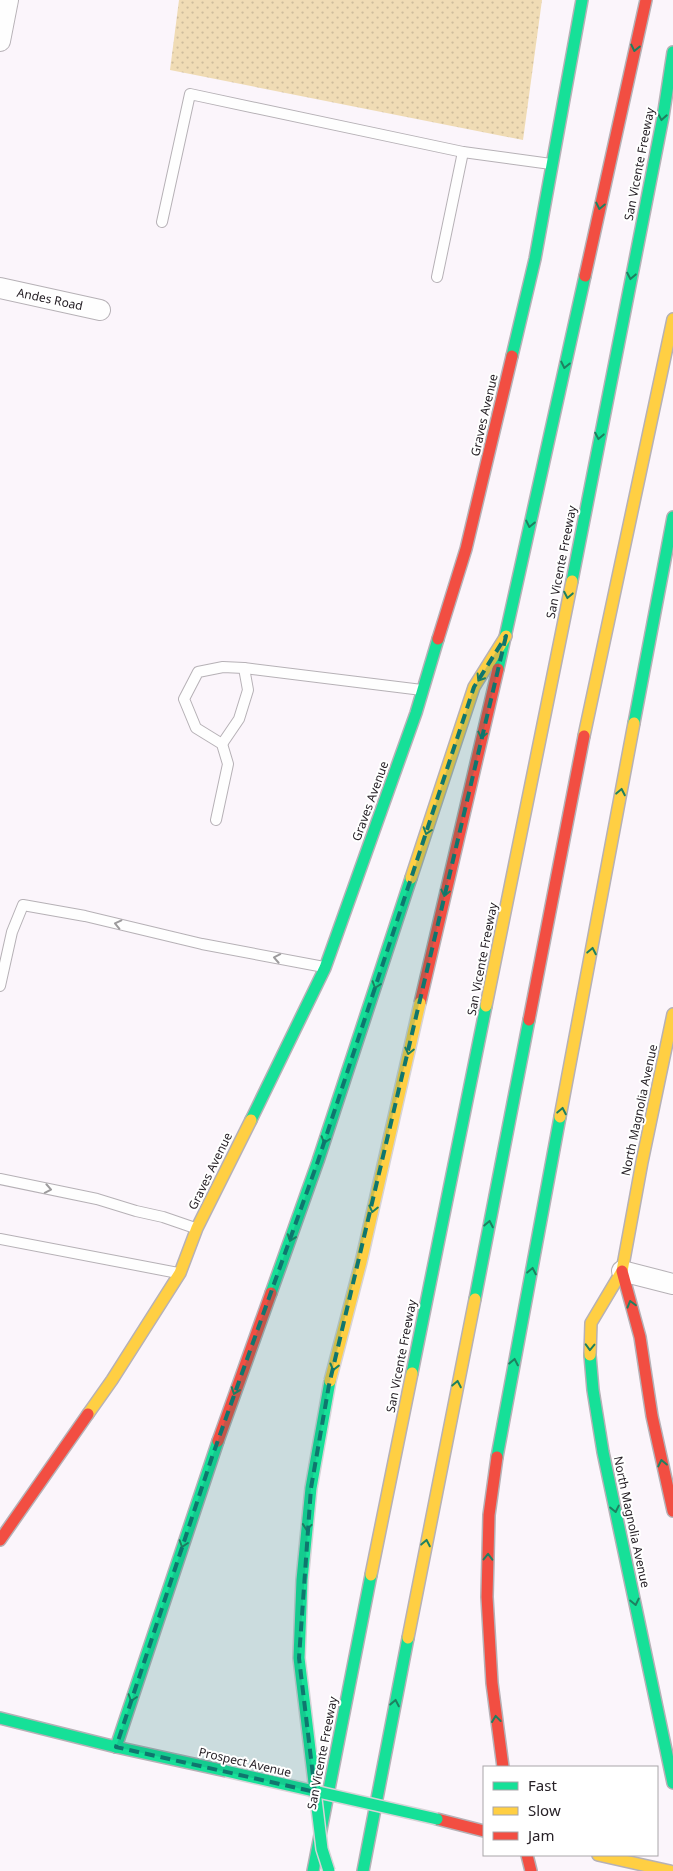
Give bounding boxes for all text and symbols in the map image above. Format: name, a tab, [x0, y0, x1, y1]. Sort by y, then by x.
one-way arrow	[630, 43, 641, 52]
street label: San Vicente Freeway	[620, 105, 658, 222]
one-way arrow	[658, 113, 668, 121]
one-way arrow	[595, 202, 606, 211]
one-way arrow	[626, 272, 637, 281]
street label: Andes Road	[15, 284, 85, 314]
one-way arrow	[560, 361, 571, 369]
street label: Graves Avenue	[466, 372, 502, 458]
one-way arrow	[594, 431, 605, 440]
street label: San Vicente Freeway	[542, 503, 580, 620]
one-way arrow	[525, 519, 536, 528]
one-way arrow	[564, 591, 574, 600]
one-way arrow	[476, 672, 486, 681]
one-way arrow	[477, 730, 488, 739]
street label: Graves Avenue	[348, 758, 392, 843]
one-way arrow	[616, 787, 626, 796]
one-way arrow	[422, 826, 432, 835]
one-way arrow	[440, 889, 451, 898]
street label: San Vicente Freeway	[463, 900, 501, 1017]
one-way arrow	[114, 919, 123, 930]
one-way arrow	[586, 947, 596, 956]
one-way arrow	[273, 954, 282, 964]
one-way arrow	[372, 981, 382, 989]
street label: North Magnolia Avenue	[617, 1042, 661, 1177]
one-way arrow	[404, 1046, 415, 1055]
one-way arrow	[556, 1107, 566, 1115]
street label: Graves Avenue	[184, 1129, 236, 1213]
one-way arrow	[321, 1135, 331, 1144]
one-way arrow	[43, 1184, 52, 1194]
one-way arrow	[368, 1205, 379, 1214]
one-way arrow	[483, 1220, 493, 1229]
one-way arrow	[287, 1233, 297, 1242]
one-way arrow	[526, 1266, 536, 1275]
street label: San Vicente Freeway	[382, 1297, 420, 1414]
one-way arrow	[626, 1301, 636, 1309]
one-way arrow	[585, 1343, 596, 1351]
one-way arrow	[509, 1357, 519, 1366]
one-way arrow	[329, 1362, 340, 1371]
one-way arrow	[452, 1379, 462, 1388]
one-way arrow	[231, 1386, 241, 1395]
street label: North Magnolia Avenue	[610, 1455, 654, 1590]
one-way arrow	[658, 1459, 668, 1468]
one-way arrow	[610, 1505, 620, 1513]
one-way arrow	[302, 1523, 313, 1531]
one-way arrow	[179, 1539, 189, 1547]
one-way arrow	[420, 1539, 431, 1548]
one-way arrow	[483, 1553, 493, 1560]
one-way arrow	[629, 1598, 640, 1607]
one-way arrow	[128, 1693, 138, 1702]
street label: San Vicente Freeway	[303, 1694, 341, 1811]
one-way arrow	[389, 1698, 400, 1707]
one-way arrow	[491, 1715, 502, 1723]
street label: Prospect Avenue	[197, 1743, 293, 1781]
legend	[483, 1766, 658, 1856]
text: Fast	[528, 1775, 557, 1795]
text: Slow	[528, 1800, 561, 1820]
text: Jam	[526, 1825, 555, 1845]

